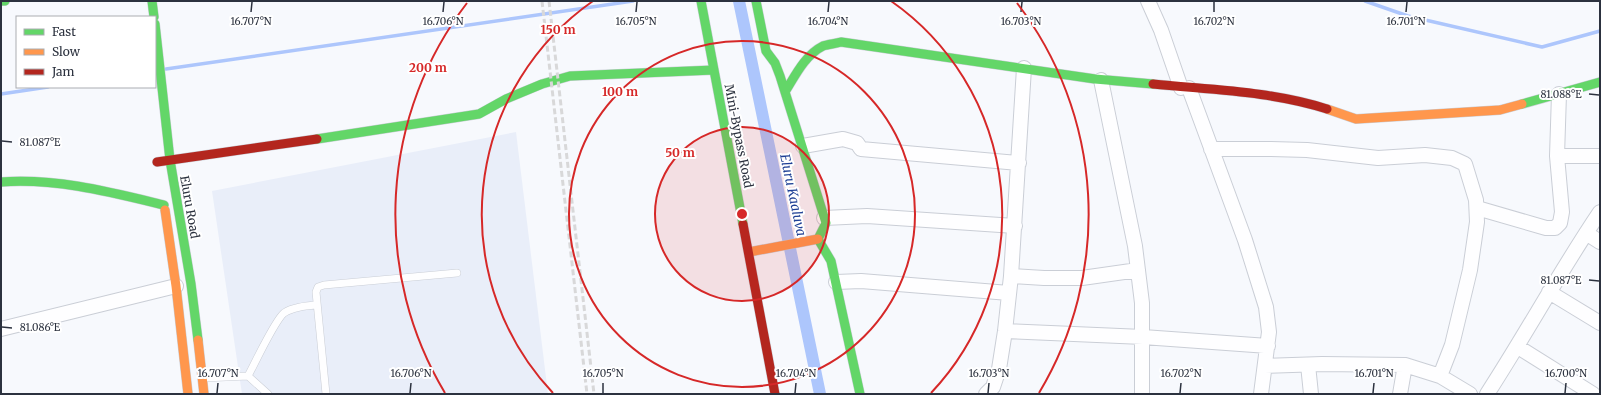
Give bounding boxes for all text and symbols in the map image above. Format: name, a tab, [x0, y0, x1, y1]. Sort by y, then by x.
text: 16.707°N	[230, 15, 272, 28]
text: 16.706°N	[423, 15, 464, 28]
text: 16.705°N	[616, 15, 657, 28]
text: 16.704°N	[808, 15, 848, 28]
text: 16.703°N	[1001, 15, 1042, 28]
text: 16.702°N	[1194, 15, 1235, 28]
text: 16.701°N	[1386, 15, 1426, 28]
legend	[16, 16, 156, 88]
text: 150 m	[541, 22, 576, 37]
text: Fast	[52, 24, 76, 39]
text: Slow	[52, 44, 81, 59]
text: 200 m	[409, 60, 447, 75]
text: Jam	[51, 64, 75, 79]
street label: Mini-Bypass Road	[722, 83, 756, 189]
text: 100 m	[602, 84, 638, 99]
text: 81.088°E	[1540, 88, 1582, 101]
text: 81.087°E	[20, 136, 61, 149]
text: 50 m	[665, 145, 695, 160]
water label: Eluru Kaaluva	[776, 152, 810, 238]
street label: Eluru Road	[177, 174, 203, 240]
centre of rings	[735, 207, 749, 221]
text: 81.087°E	[1541, 274, 1582, 287]
text: 81.086°E	[20, 321, 61, 334]
text: 16.707°N	[197, 367, 239, 380]
text: 16.706°N	[391, 367, 432, 380]
text: 16.705°N	[583, 367, 624, 380]
text: 16.704°N	[776, 367, 816, 380]
text: 16.703°N	[969, 367, 1010, 380]
text: 16.702°N	[1161, 367, 1202, 380]
text: 16.701°N	[1354, 367, 1394, 380]
text: 16.700°N	[1545, 367, 1587, 380]

